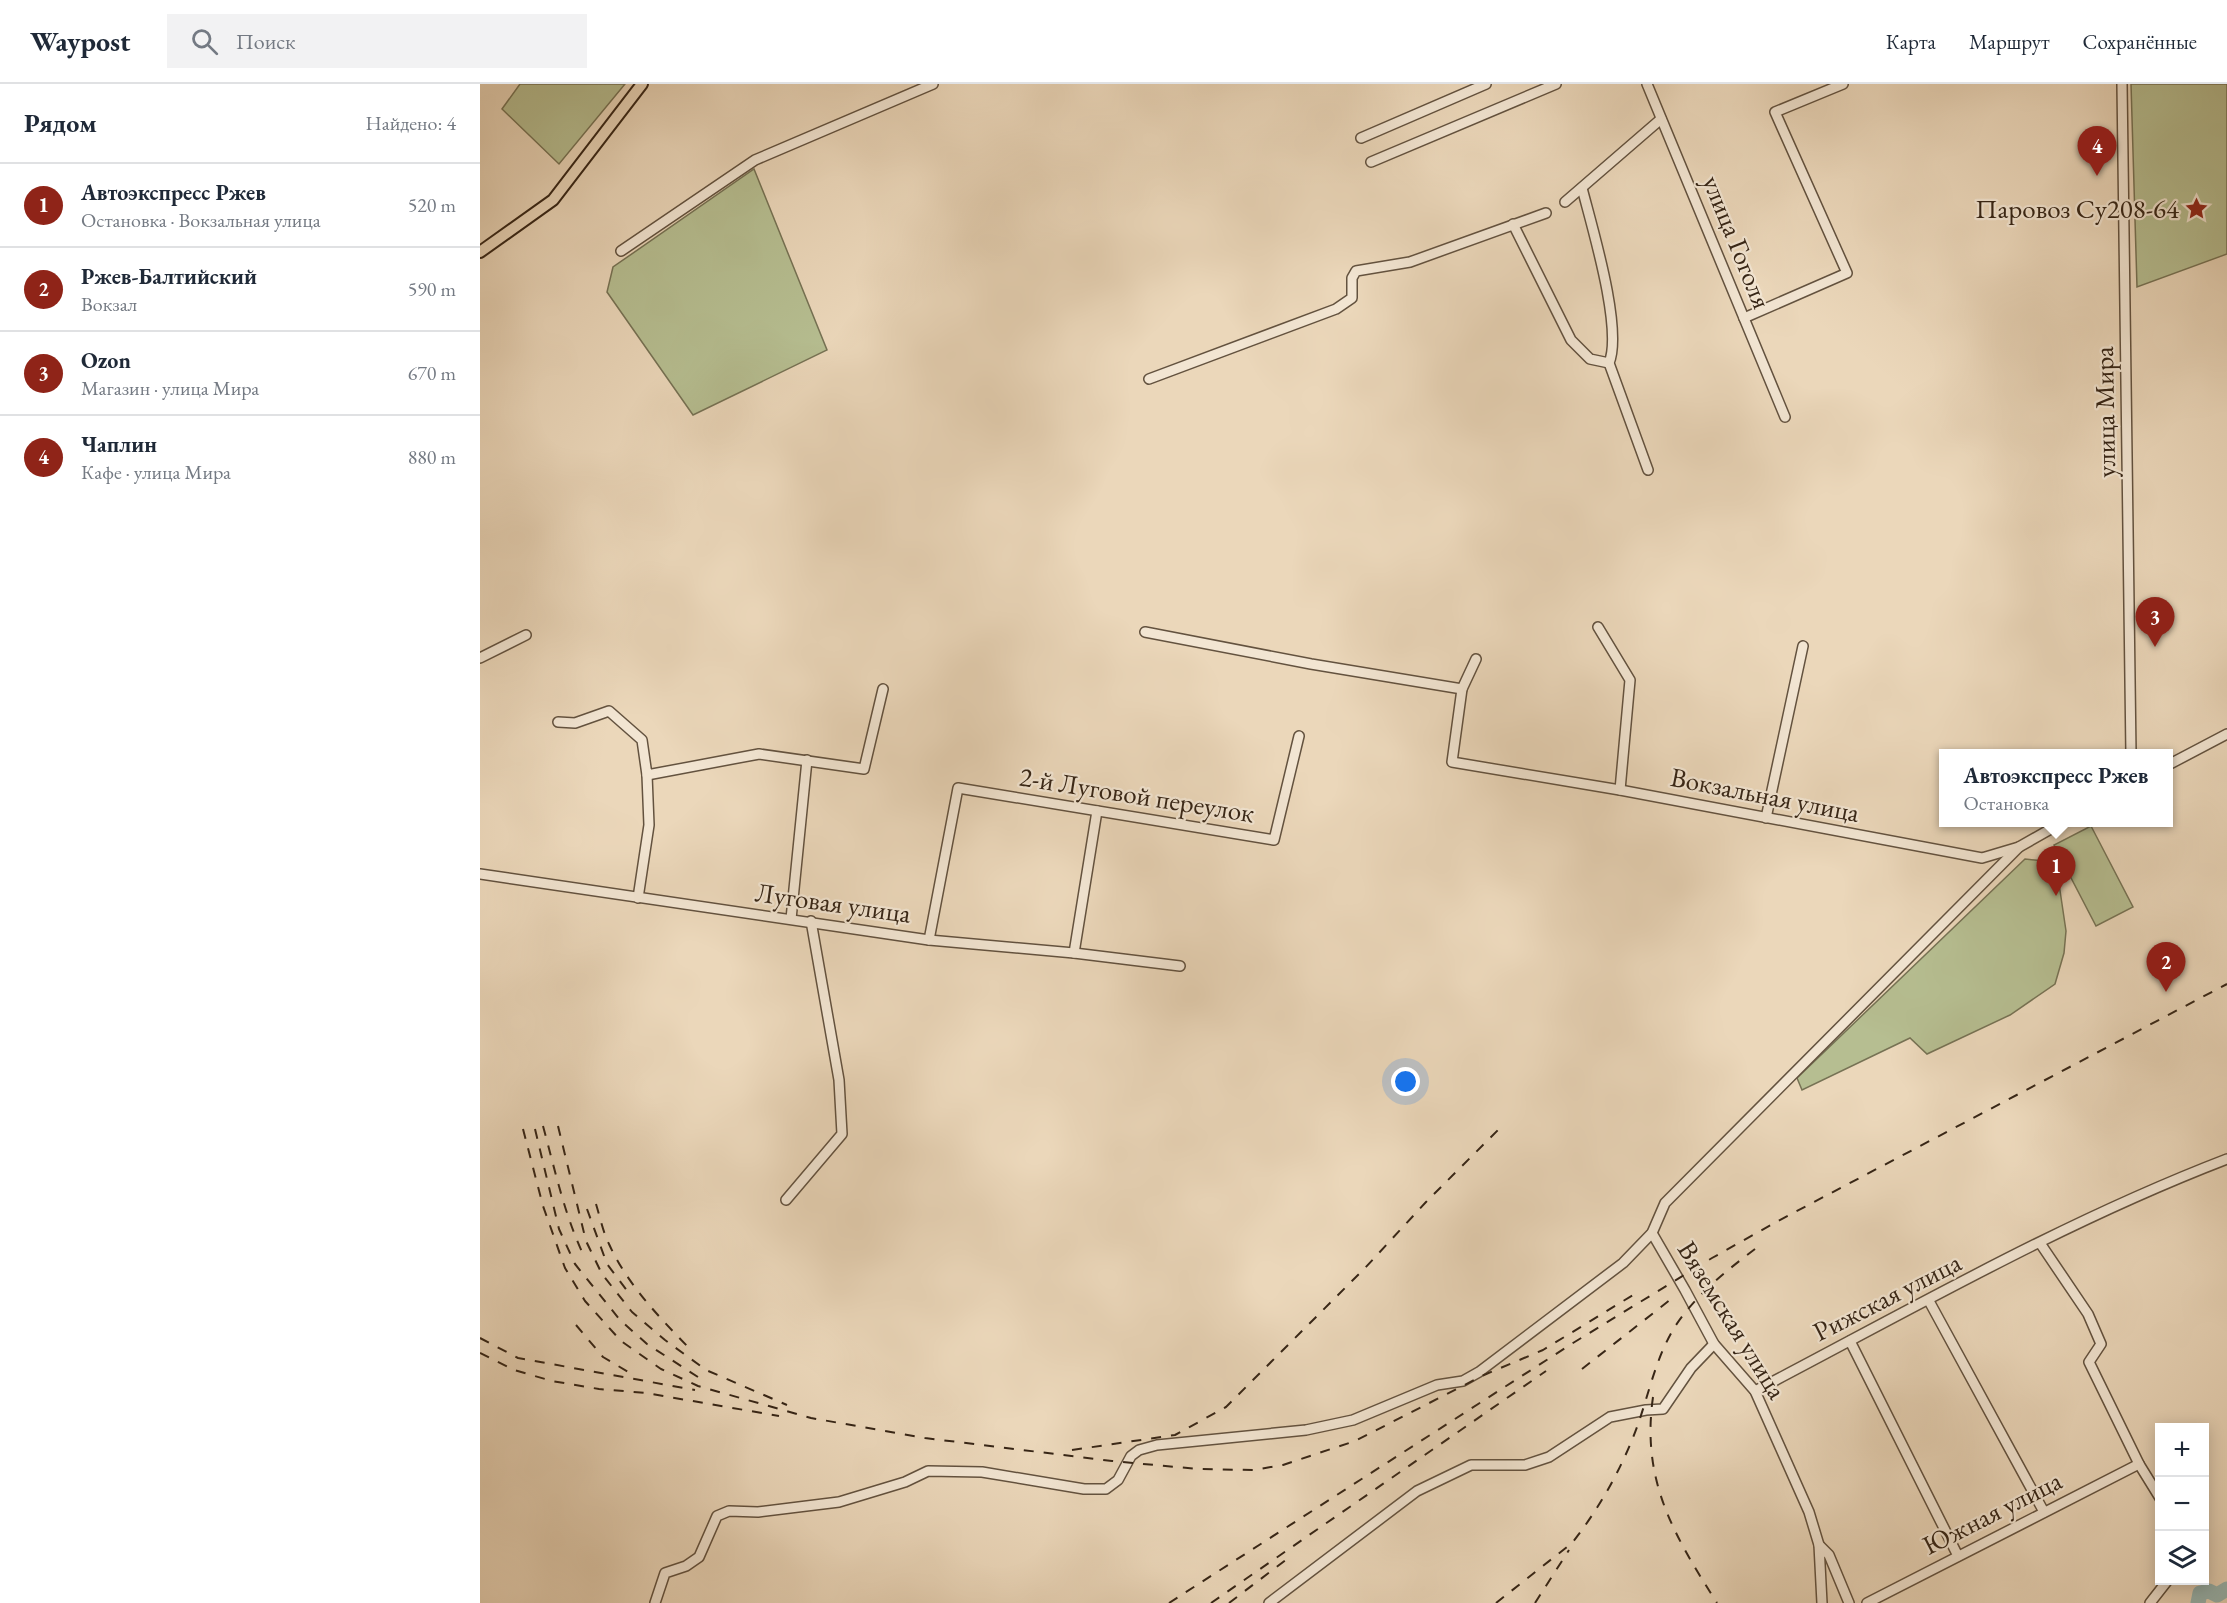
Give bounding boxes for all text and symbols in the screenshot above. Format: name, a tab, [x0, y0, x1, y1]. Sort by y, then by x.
search box	[167, 14, 587, 68]
text: Waypost	[30, 23, 131, 59]
icon: search	[188, 25, 221, 58]
text: Поиск	[236, 27, 296, 56]
text: Карта	[1886, 28, 1936, 55]
text: Маршрут	[1969, 28, 2050, 55]
text: Сохранённые	[2083, 28, 2197, 55]
text: Рядом	[24, 106, 97, 140]
text: Найдено: 4	[365, 110, 456, 136]
pin: 4	[2078, 126, 2116, 176]
street label: улица Гоголя	[1695, 170, 1780, 314]
text: Автоэкспресс Ржев	[81, 178, 266, 207]
place label: Паровоз Су208-64	[1975, 191, 2180, 226]
text: 1	[38, 192, 49, 218]
text: 520 m	[408, 192, 456, 218]
place icon: Паровоз Су208-64	[2184, 196, 2210, 222]
text: Остановка · Вокзальная улица	[81, 207, 321, 233]
text: Ржев-Балтийский	[81, 262, 257, 291]
text: 2	[38, 276, 49, 302]
text: 590 m	[408, 276, 456, 302]
text: Вокзал	[81, 291, 137, 317]
text: Ozon	[81, 346, 131, 375]
street label: улица Мира	[2086, 346, 2123, 478]
text: 3	[38, 360, 49, 386]
text: 670 m	[408, 360, 456, 386]
text: Магазин · улица Мира	[81, 375, 259, 401]
text: Чаплин	[81, 430, 157, 459]
text: 4	[38, 444, 49, 470]
text: 880 m	[408, 444, 456, 470]
text: Кафе · улица Мира	[81, 459, 231, 485]
pin: 3	[2136, 598, 2174, 647]
popup	[1939, 749, 2173, 827]
street label: 2-й Луговой переулок	[1017, 759, 1257, 830]
street label: Вокзальная улица	[1668, 759, 1863, 830]
text: Автоэкспресс Ржев	[1964, 761, 2148, 790]
text: Остановка	[1964, 790, 2049, 816]
pin: 1	[2036, 846, 2076, 896]
street label: Луговая улица	[753, 874, 913, 931]
pin: 2	[2146, 942, 2186, 992]
your location	[1391, 1067, 1420, 1096]
street label: Вяземская улица	[1670, 1234, 1795, 1406]
street label: Рижская улица	[1807, 1244, 1967, 1349]
map controls	[2155, 1423, 2209, 1585]
button: +	[2155, 1423, 2209, 1477]
street label: Южная улица	[1916, 1462, 2068, 1563]
button: −	[2155, 1477, 2209, 1531]
button: layers	[2155, 1531, 2209, 1585]

